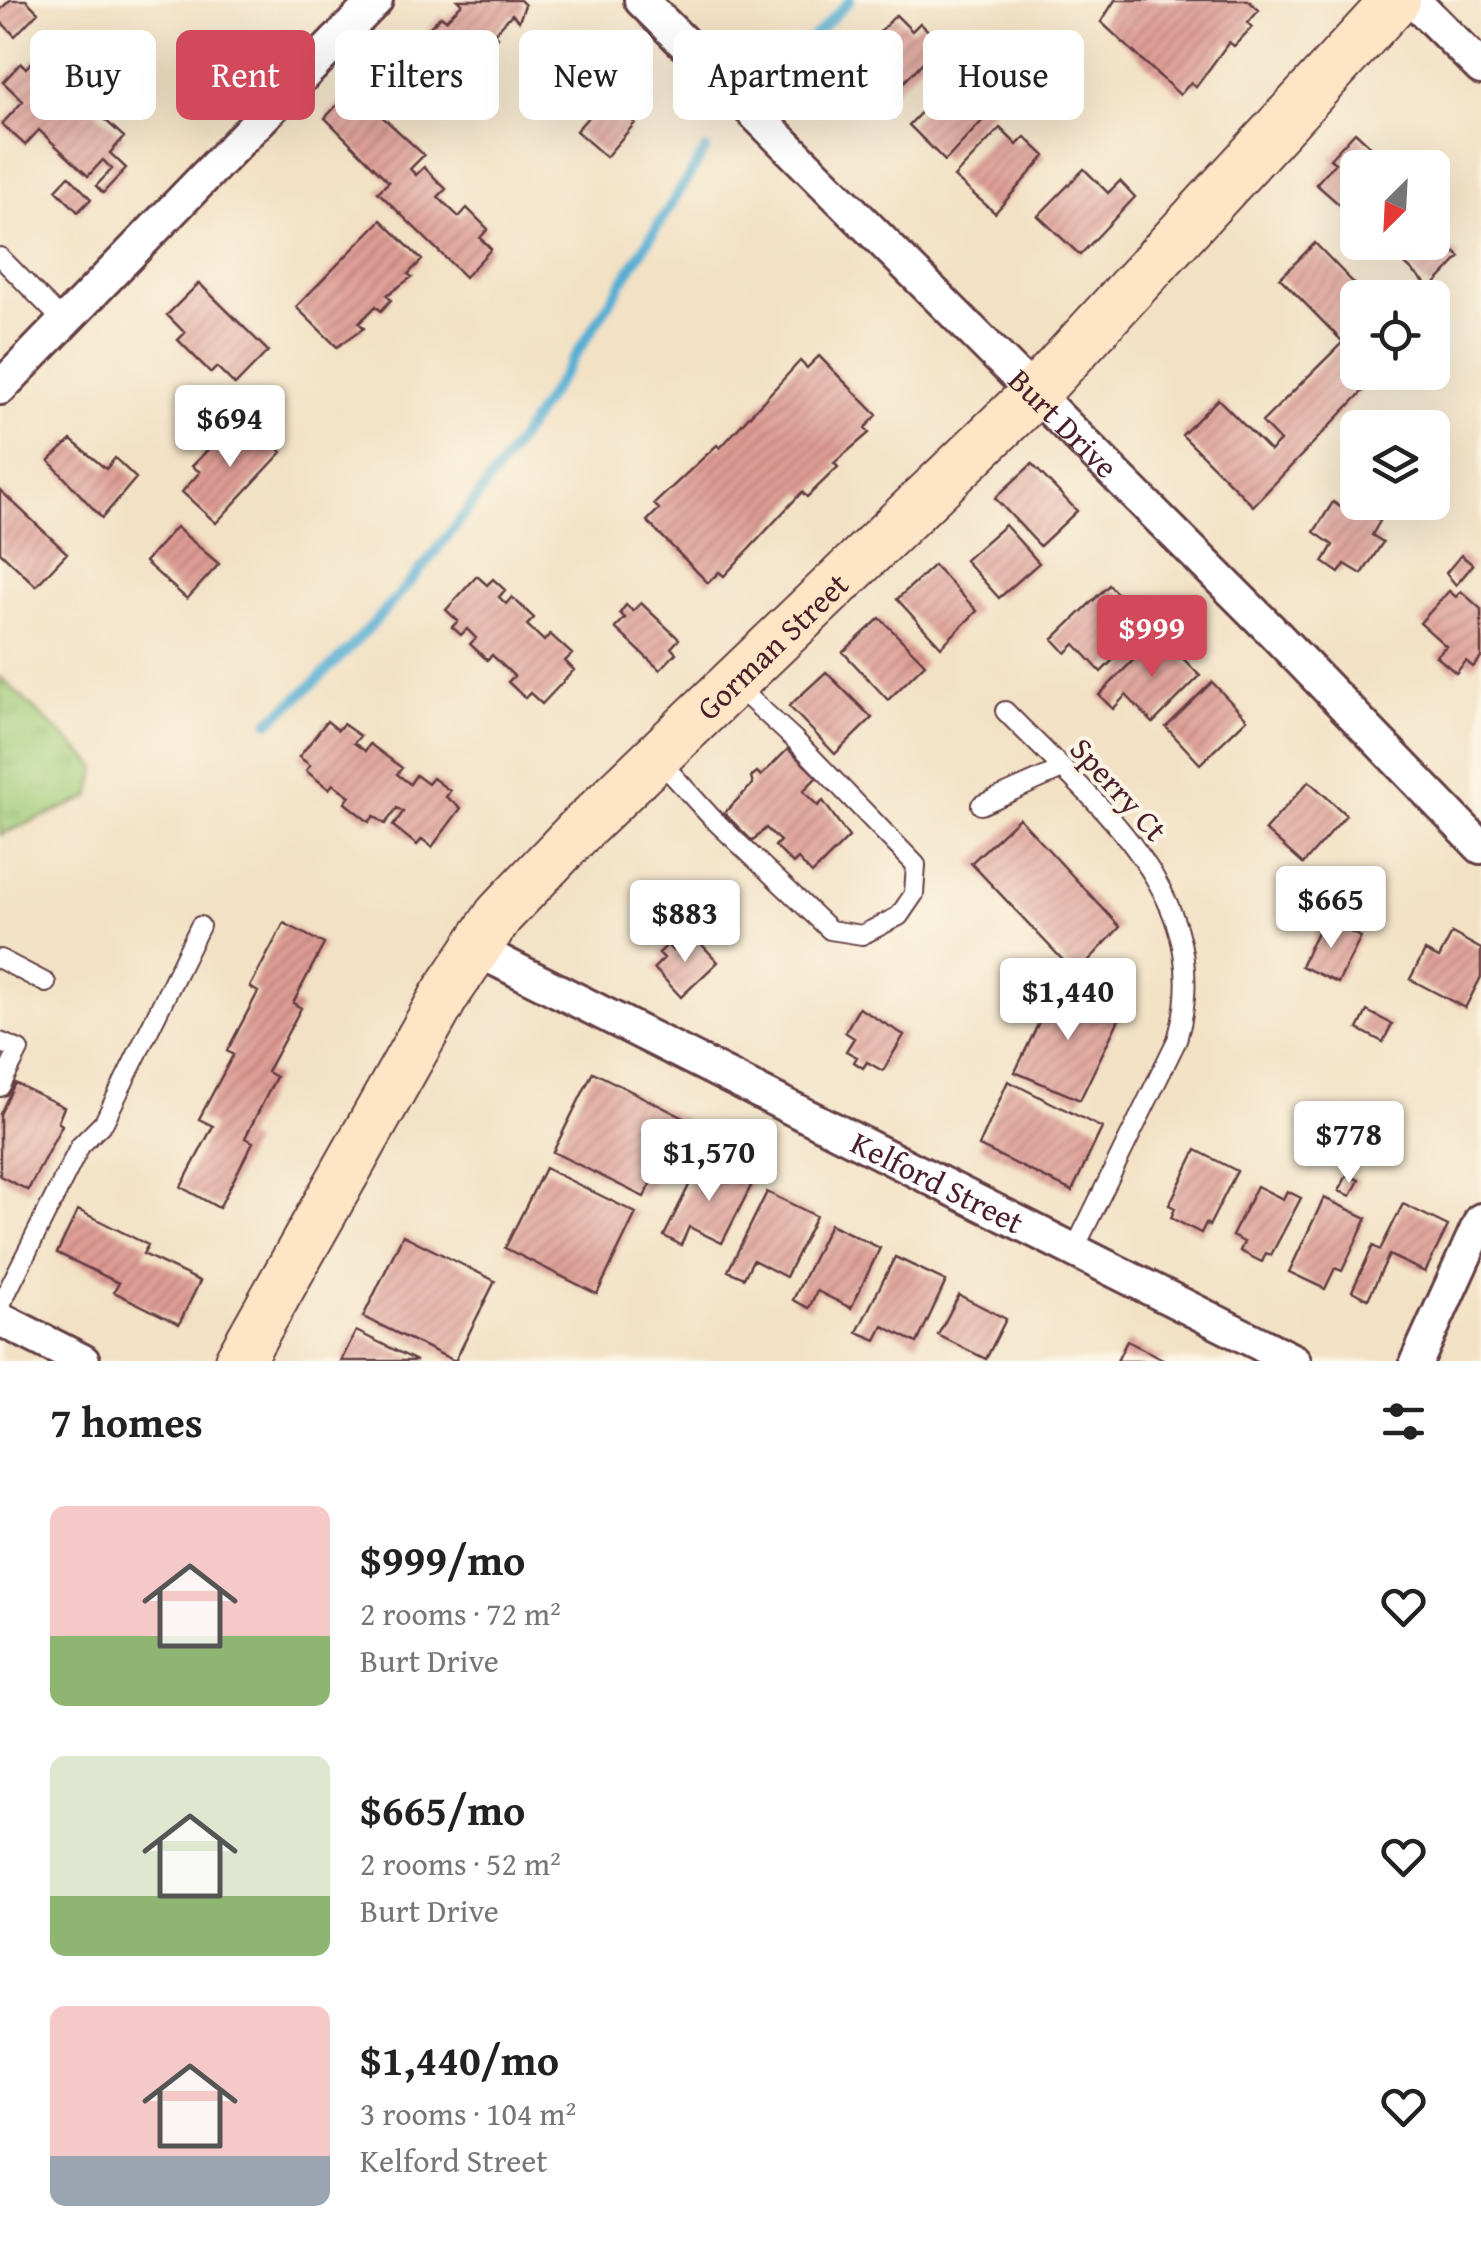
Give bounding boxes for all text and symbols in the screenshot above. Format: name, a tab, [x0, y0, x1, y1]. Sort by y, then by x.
chip: Buy	[30, 30, 156, 120]
chip: Rent	[176, 30, 315, 120]
chip: Filters	[335, 30, 499, 120]
chip: New	[519, 30, 653, 120]
chip: Apartment	[673, 30, 903, 120]
chip: House	[923, 30, 1084, 120]
north arrow	[1340, 150, 1450, 260]
map controls	[1340, 150, 1450, 520]
button: locate	[1340, 280, 1450, 390]
street label: Burt Drive	[998, 357, 1130, 489]
pin: $694	[171, 385, 289, 470]
text: $694	[197, 394, 263, 441]
button: layers	[1340, 410, 1450, 520]
street label: Gorman Street	[685, 561, 859, 730]
pin: $999	[1093, 595, 1211, 680]
text: $999	[1119, 604, 1185, 651]
street label: Sperry Ct	[1059, 726, 1179, 852]
pin: $665	[1272, 866, 1390, 951]
text: $665	[1298, 875, 1364, 922]
pin: $883	[626, 880, 744, 965]
text: $883	[652, 889, 718, 936]
pin: $1,440	[987, 958, 1149, 1043]
text: $1,440	[1022, 967, 1114, 1014]
pin: $778	[1290, 1101, 1408, 1186]
text: $778	[1316, 1110, 1382, 1157]
pin: $1,570	[628, 1119, 790, 1204]
street label: Kelford Street	[843, 1119, 1032, 1245]
text: $1,570	[663, 1128, 755, 1175]
text: 7 homes	[50, 1391, 203, 1452]
icon: filters	[1376, 1394, 1431, 1449]
text: $999/mo	[360, 1529, 525, 1590]
icon: home	[130, 1546, 250, 1666]
icon: heart	[1376, 1579, 1431, 1634]
text: 2 rooms · 72 m²	[360, 1590, 561, 1637]
text: Burt Drive	[360, 1637, 499, 1684]
text: $665/mo	[360, 1779, 525, 1840]
icon: home	[130, 1796, 250, 1916]
icon: heart	[1376, 1829, 1431, 1884]
text: 2 rooms · 52 m²	[360, 1840, 561, 1887]
text: Burt Drive	[360, 1887, 499, 1934]
text: $1,440/mo	[360, 2029, 559, 2090]
icon: home	[130, 2046, 250, 2166]
icon: heart	[1376, 2079, 1431, 2134]
text: 3 rooms · 104 m²	[360, 2090, 576, 2137]
text: Kelford Street	[360, 2137, 547, 2184]

